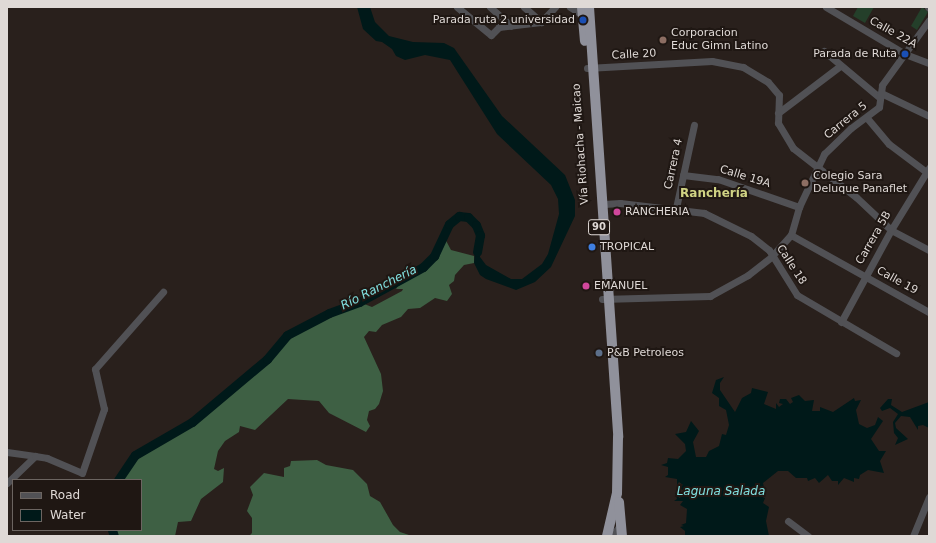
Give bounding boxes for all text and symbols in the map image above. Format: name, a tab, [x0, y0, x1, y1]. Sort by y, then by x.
place label: Parada ruta 2 universidad	[433, 13, 575, 27]
marker: Parada ruta 2 universidad	[578, 15, 588, 25]
street label: Calle 22A	[867, 15, 919, 51]
place label: Corporacion Educ Gimn Latino	[671, 27, 768, 53]
marker: Corporacion Educ Gimn Latino	[658, 35, 668, 45]
street label: Calle 20	[611, 47, 657, 63]
place label: Parada de Ruta	[813, 47, 897, 61]
marker: Parada de Ruta	[900, 49, 910, 59]
street label: Vía Riohacha - Maicao	[570, 83, 592, 205]
street label: Carrera 5	[822, 100, 870, 142]
street label: Carrera 4	[662, 137, 686, 191]
street label: Calle 19A	[718, 163, 772, 191]
place label: Colegio Sara Deluque Panaflet	[813, 170, 907, 196]
marker: Colegio Sara Deluque Panaflet	[800, 178, 810, 188]
district label: Ranchería	[680, 187, 748, 201]
place label: RANCHERIA	[625, 205, 689, 219]
marker: RANCHERIA	[612, 207, 622, 217]
street label: Carrera 5B	[854, 209, 894, 267]
road number: 90	[588, 219, 610, 235]
place label: TROPICAL	[600, 240, 654, 254]
marker: TROPICAL	[587, 242, 597, 252]
street label: Calle 18	[773, 243, 809, 287]
water label: Río Ranchería	[339, 263, 419, 313]
street label: Calle 19	[874, 264, 920, 298]
place label: EMANUEL	[594, 279, 647, 293]
marker: EMANUEL	[581, 281, 591, 291]
place label: P&B Petroleos	[607, 346, 684, 360]
marker: P&B Petroleos	[594, 348, 604, 358]
legend	[12, 479, 142, 531]
water label: Laguna Salada	[677, 485, 765, 499]
text: Road	[50, 488, 80, 502]
text: Water	[50, 508, 85, 522]

